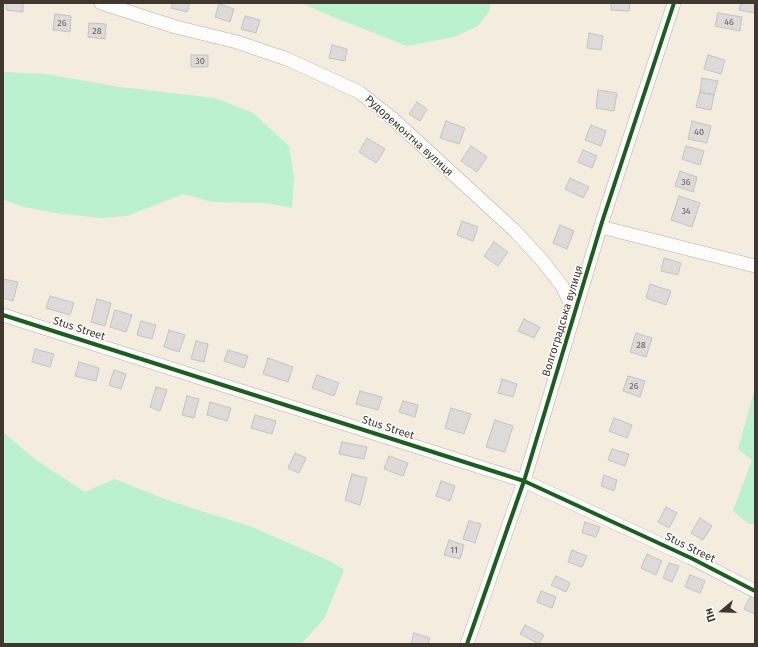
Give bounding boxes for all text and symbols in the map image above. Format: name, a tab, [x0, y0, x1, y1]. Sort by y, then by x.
house number: 46	[724, 17, 734, 27]
house number: 26	[57, 18, 67, 28]
house number: 28	[92, 26, 102, 36]
house number: 30	[195, 56, 205, 66]
street label: Рудоремонтна вулиця	[362, 93, 456, 179]
house number: 40	[694, 127, 704, 137]
house number: 36	[681, 177, 691, 187]
house number: 34	[681, 206, 691, 216]
street label: Волгоградська вулиця	[540, 264, 586, 378]
street label: Stus Street	[51, 314, 107, 344]
house number: 28	[636, 340, 646, 350]
house number: 26	[629, 381, 639, 391]
street label: Stus Street	[360, 413, 416, 443]
street label: Stus Street	[663, 530, 717, 566]
house number: 11	[450, 545, 458, 555]
north arrow	[702, 591, 742, 631]
text: Пн	[702, 606, 719, 624]

